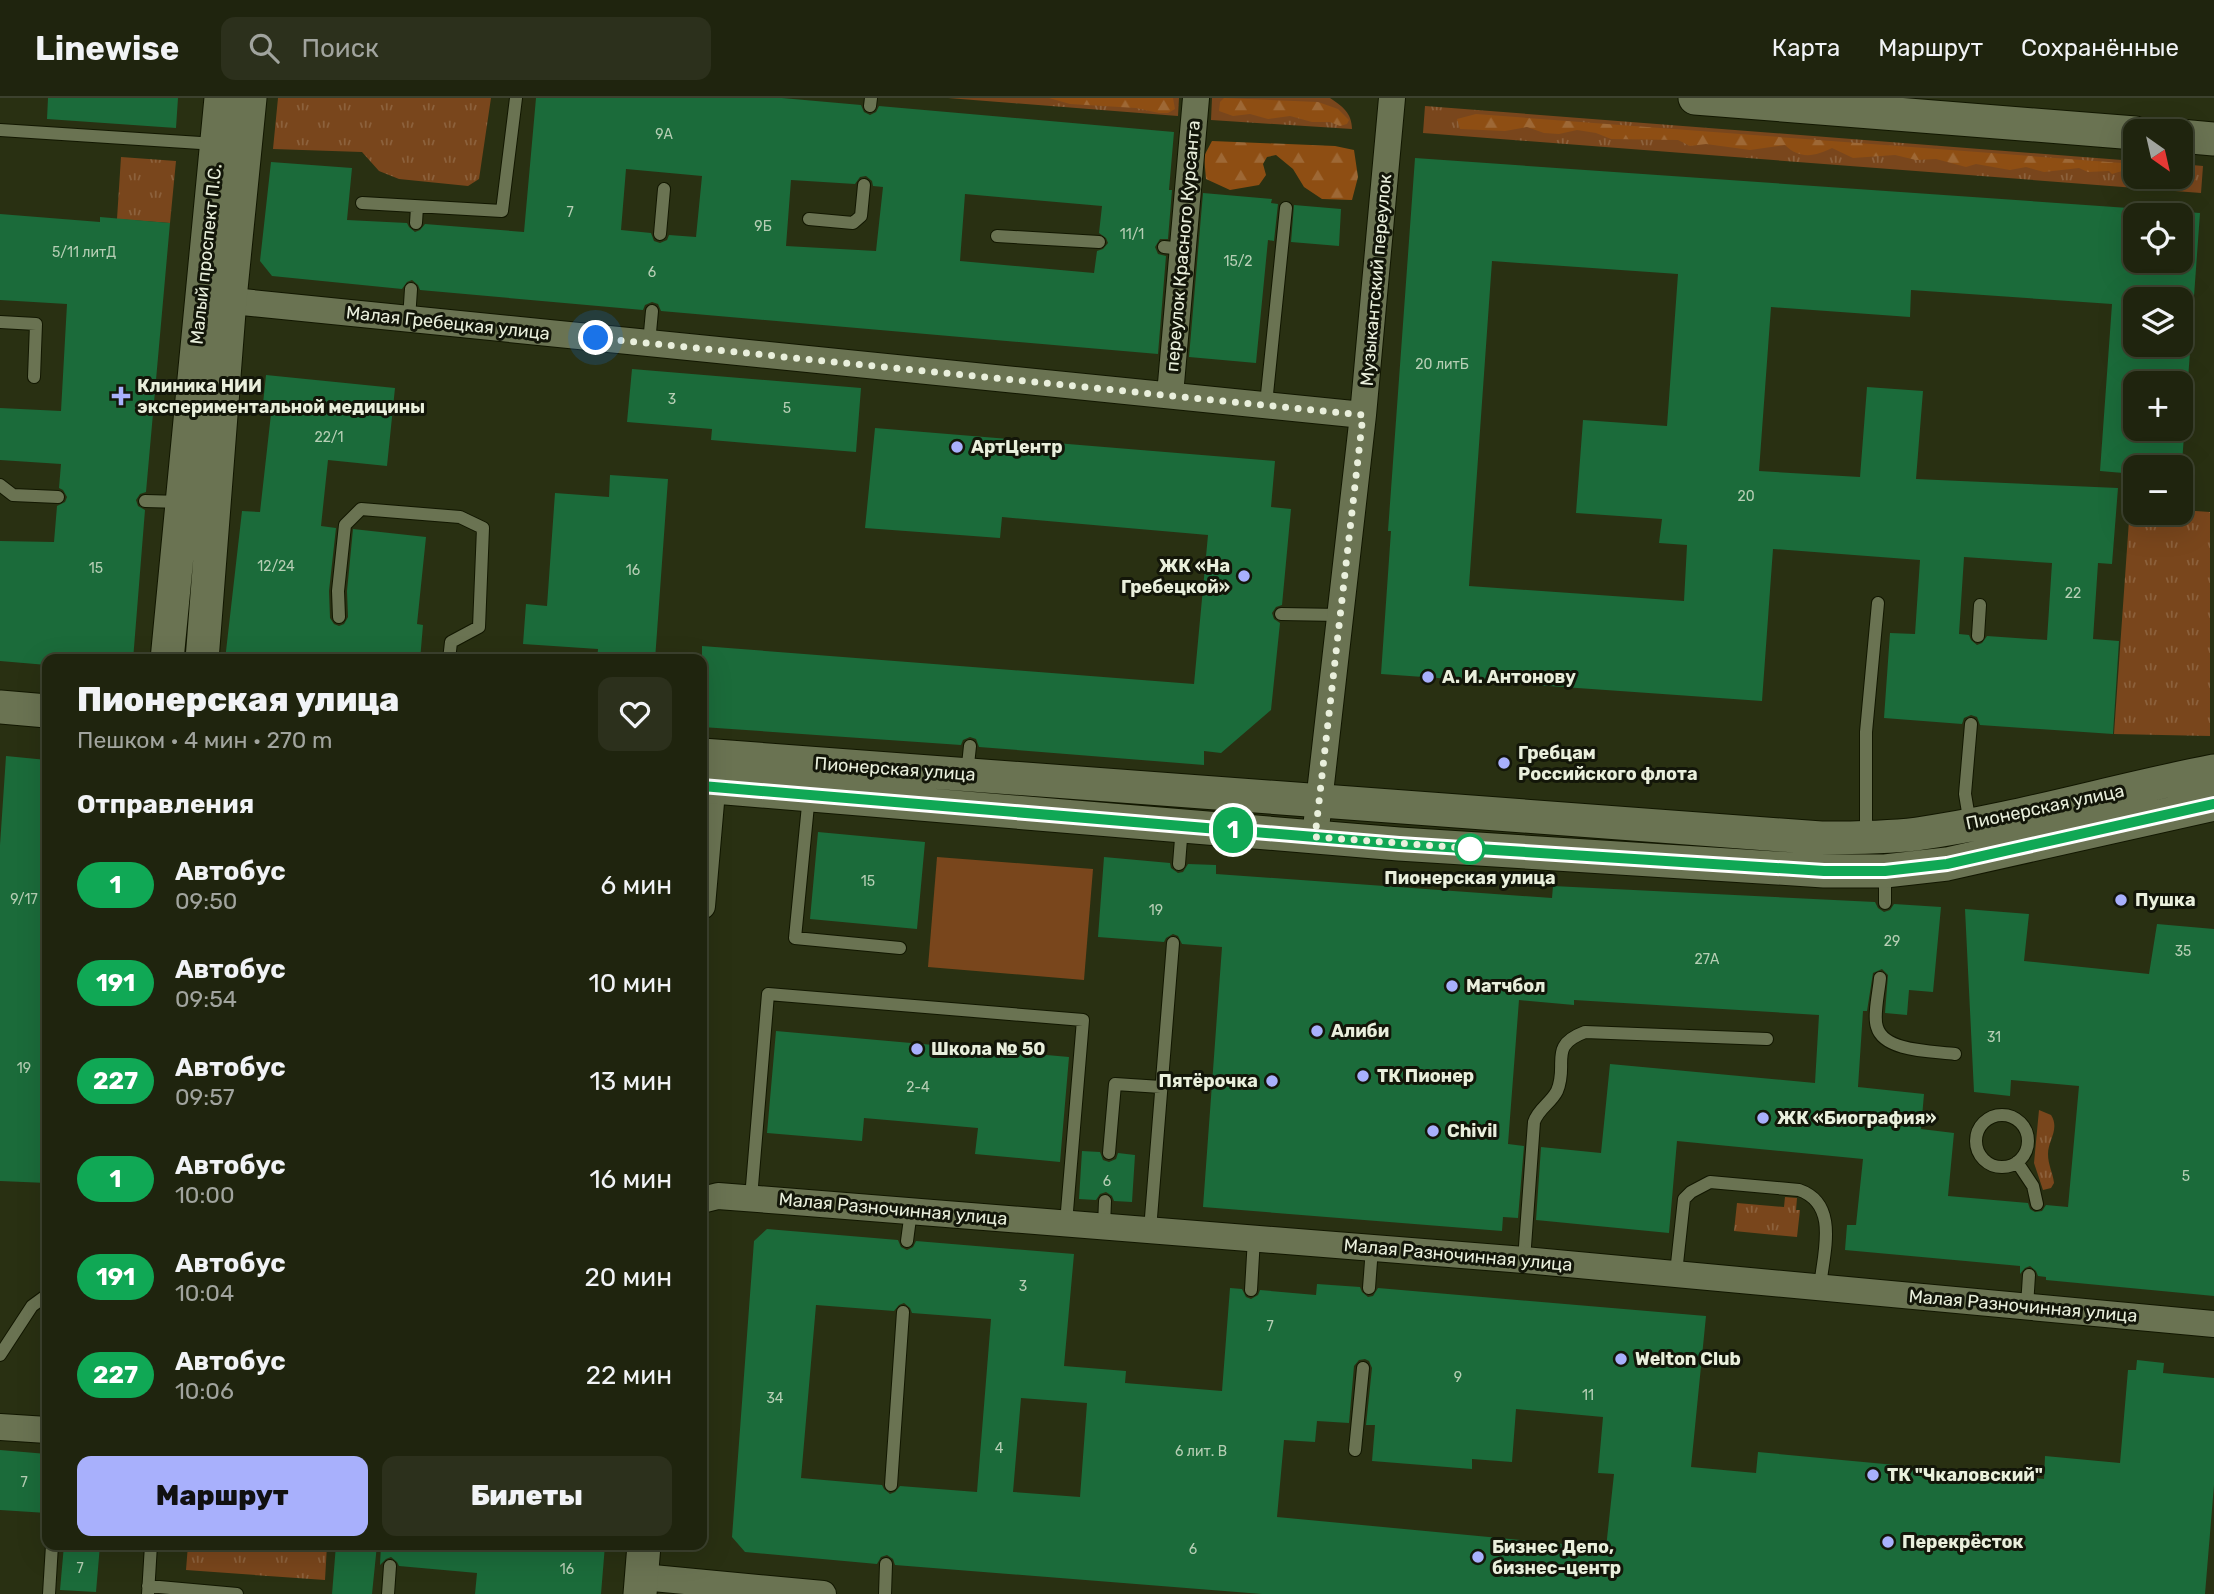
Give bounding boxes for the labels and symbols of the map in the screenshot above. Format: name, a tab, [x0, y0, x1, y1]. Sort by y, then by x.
street label: переулок Красного Курсанта	[1161, 119, 1205, 373]
north arrow	[2123, 119, 2193, 189]
house number: 9А	[655, 126, 673, 143]
street label: Малый проспект П.С.	[186, 162, 226, 346]
street label: Музыкантский переулок	[1356, 173, 1396, 387]
house number: 7	[566, 204, 574, 221]
house number: 9Б	[754, 218, 772, 235]
house number: 11/1	[1120, 226, 1144, 243]
house number: 5/11 литД	[52, 244, 116, 261]
house number: 15/2	[1223, 253, 1253, 270]
house number: 6	[648, 264, 656, 281]
street label: Малая Гребецкая улица	[345, 301, 551, 345]
your location	[578, 320, 613, 355]
house number: 20 литБ	[1415, 356, 1469, 373]
place label: Клиника НИИ экспериментальной медицины	[137, 375, 425, 418]
marker: Клиника НИИ экспериментальной медицины	[111, 386, 131, 406]
house number: 3	[668, 391, 676, 408]
house number: 5	[783, 400, 791, 417]
house number: 22/1	[314, 429, 344, 446]
place label: АртЦентр	[971, 436, 1063, 458]
marker: АртЦентр	[949, 439, 965, 455]
house number: 20	[1737, 488, 1755, 505]
place label: ЖК «На Гребецкой»	[1121, 555, 1230, 598]
house number: 12/24	[257, 558, 295, 575]
house number: 15	[89, 560, 103, 577]
house number: 16	[626, 562, 640, 579]
marker: ЖК «На Гребецкой»	[1236, 568, 1252, 584]
house number: 22	[2065, 585, 2081, 602]
place label: А. И. Антонову	[1442, 666, 1576, 688]
marker: А. И. Антонову	[1420, 669, 1436, 685]
place label: Гребцам Российского флота	[1518, 742, 1698, 785]
street label: Пионерская улица	[814, 752, 976, 786]
marker: Гребцам Российского флота	[1496, 755, 1512, 771]
street label: Пионерская улица	[1964, 779, 2126, 835]
line badge: 1	[1210, 807, 1256, 853]
marker: Пионерская улица	[1455, 834, 1485, 864]
place label: Пионерская улица	[1384, 867, 1556, 889]
house number: 15	[861, 873, 875, 890]
place label: Пушка	[2135, 889, 2196, 911]
house number: 9/17	[10, 891, 38, 908]
marker: Пушка	[2113, 892, 2129, 908]
house number: 19	[1149, 902, 1163, 919]
house number: 29	[1884, 933, 1900, 950]
house number: 35	[2175, 943, 2191, 960]
house number: 27А	[1695, 951, 1720, 968]
place label: Матчбол	[1466, 975, 1545, 997]
marker: Матчбол	[1444, 978, 1460, 994]
place label: Алиби	[1331, 1020, 1389, 1042]
marker: Алиби	[1309, 1023, 1325, 1039]
house number: 31	[1987, 1029, 2001, 1046]
place label: Школа № 50	[931, 1038, 1046, 1060]
marker: Школа № 50	[909, 1041, 925, 1057]
house number: 19	[17, 1060, 31, 1077]
place label: ТК Пионер	[1377, 1065, 1474, 1087]
marker: ТК Пионер	[1355, 1068, 1371, 1084]
place label: Пятёрочка	[1158, 1070, 1258, 1092]
marker: Пятёрочка	[1264, 1073, 1280, 1089]
house number: 2-4	[906, 1079, 930, 1096]
place label: ЖК «Биография»	[1777, 1107, 1936, 1129]
marker: ЖК «Биография»	[1755, 1110, 1771, 1126]
place label: Chivil	[1447, 1120, 1498, 1142]
marker: Chivil	[1425, 1123, 1441, 1139]
house number: 5	[2182, 1168, 2190, 1185]
house number: 6	[1103, 1173, 1111, 1190]
street label: Малая Разночинная улица	[778, 1188, 1008, 1230]
street label: Малая Разночинная улица	[1343, 1234, 1573, 1276]
house number: 3	[1019, 1278, 1027, 1295]
street label: Малая Разночинная улица	[1908, 1285, 2138, 1327]
house number: 7	[1266, 1318, 1274, 1335]
place label: Welton Club	[1635, 1348, 1741, 1370]
marker: Welton Club	[1613, 1351, 1629, 1367]
house number: 9	[1454, 1369, 1462, 1386]
house number: 11	[1582, 1387, 1594, 1404]
house number: 34	[766, 1390, 784, 1407]
house number: 4	[995, 1440, 1004, 1457]
house number: 6 лит. B	[1175, 1443, 1227, 1460]
place label: ТК "Чкаловский"	[1887, 1464, 2043, 1486]
marker: ТК "Чкаловский"	[1865, 1467, 1881, 1483]
house number: 7	[20, 1474, 28, 1491]
place label: Перекрёсток	[1902, 1531, 2024, 1553]
marker: Перекрёсток	[1880, 1534, 1896, 1550]
place label: Бизнес Депо, бизнес-центр	[1492, 1536, 1621, 1579]
house number: 6	[1189, 1541, 1197, 1558]
marker: Бизнес Депо, бизнес-центр	[1470, 1549, 1486, 1565]
house number: 7	[76, 1560, 84, 1577]
house number: 16	[560, 1561, 574, 1578]

